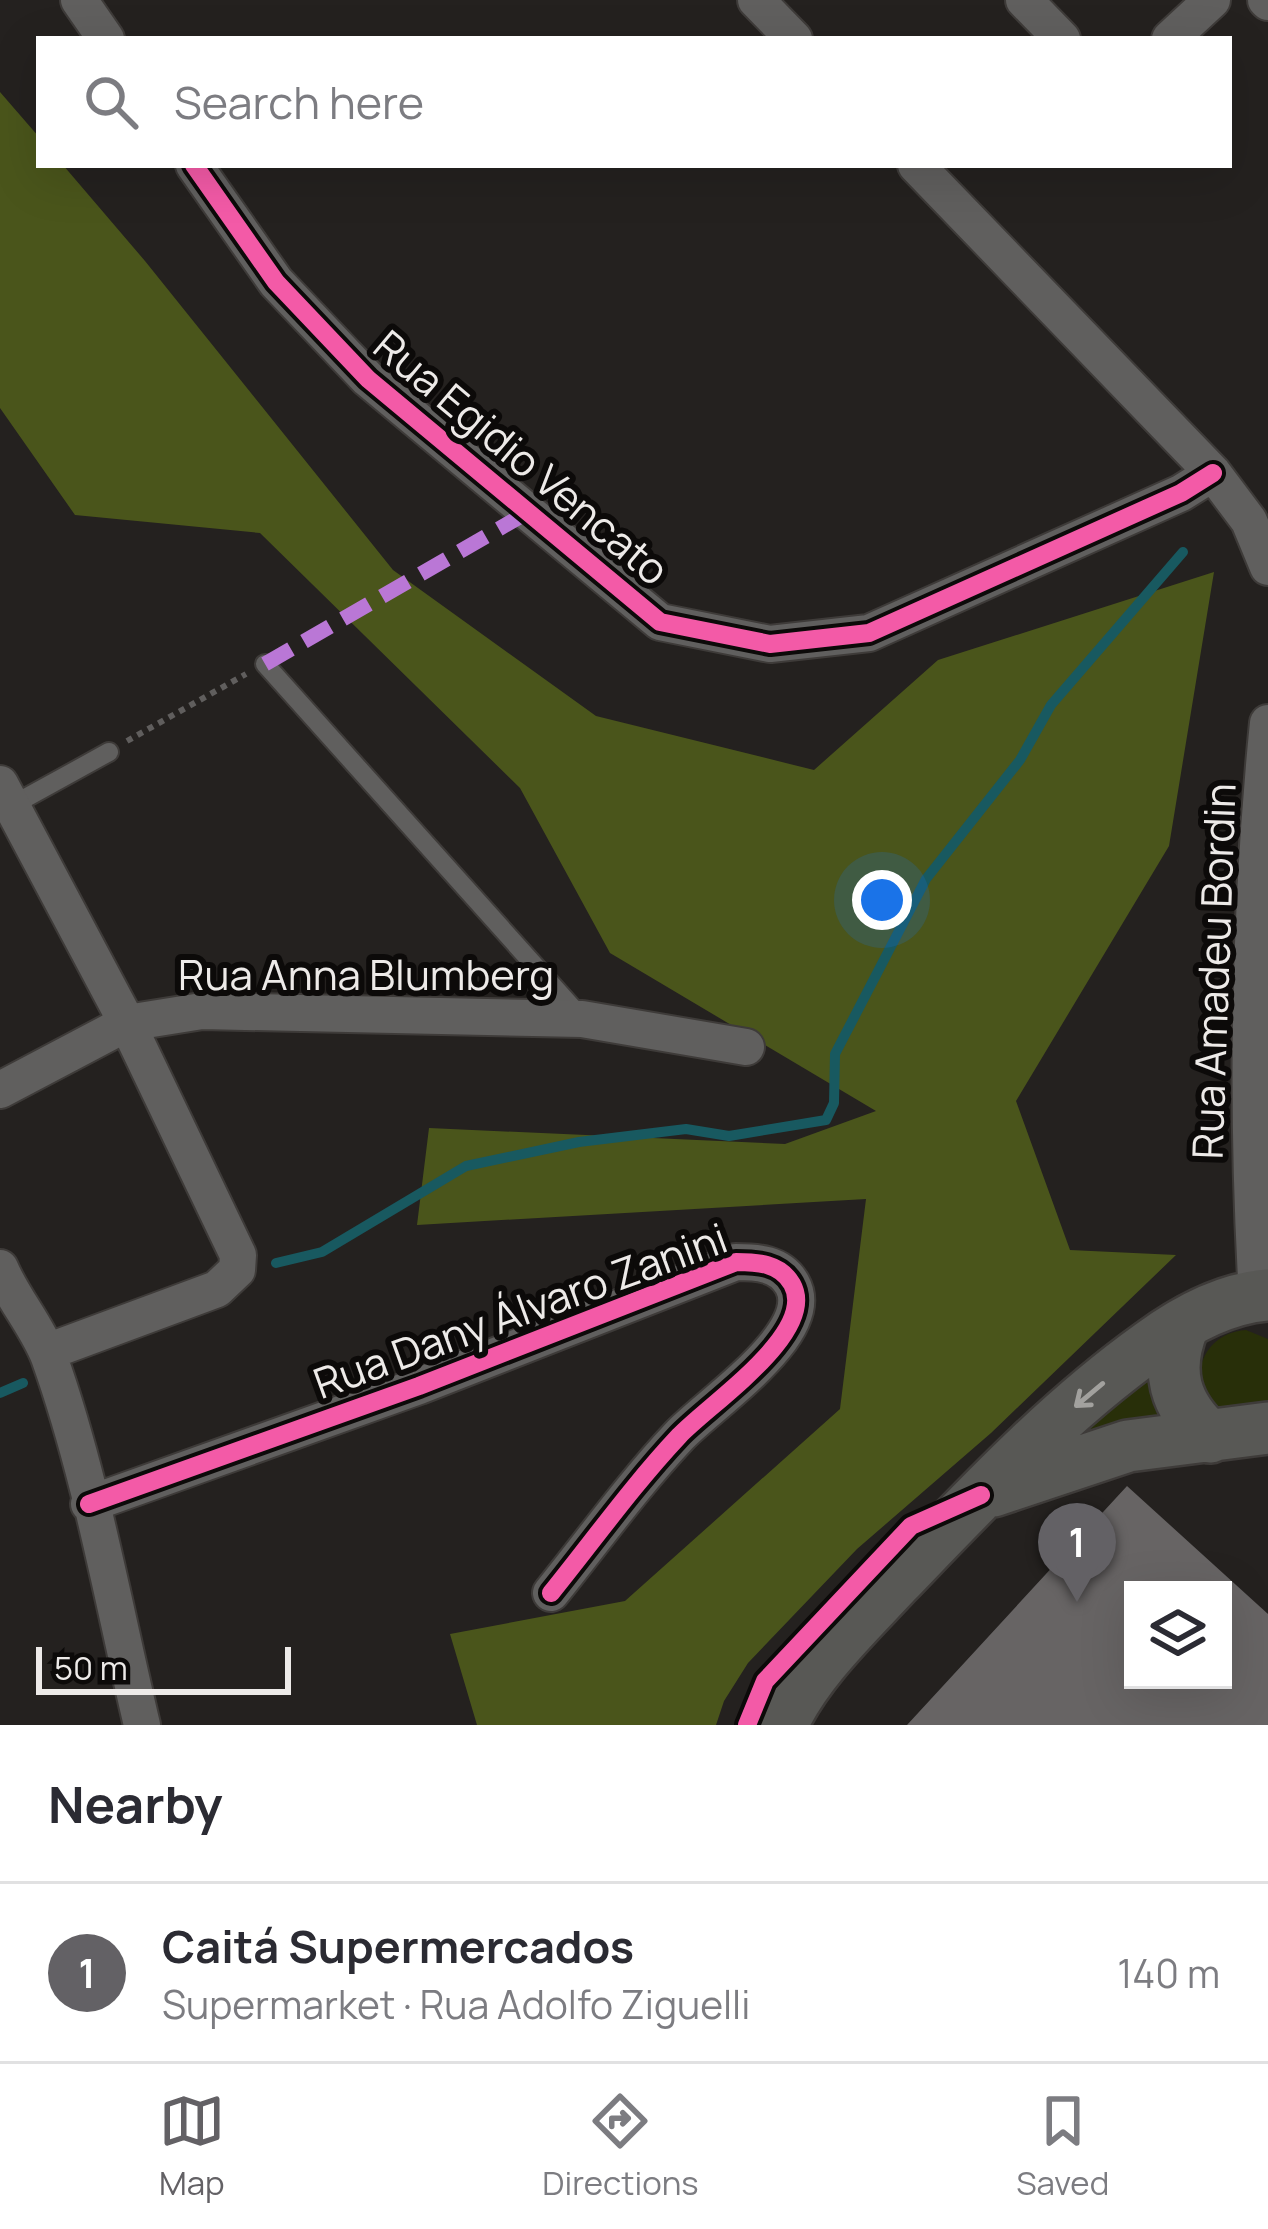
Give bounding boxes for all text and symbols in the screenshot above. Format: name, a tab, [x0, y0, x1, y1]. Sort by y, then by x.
search box	[36, 36, 1232, 168]
icon: search	[78, 69, 144, 135]
text: Search here	[174, 71, 424, 133]
street label: Rua Egidio Vencato	[362, 316, 682, 598]
street label: Rua Amadeu Bordin	[1177, 782, 1249, 1160]
your location	[852, 870, 912, 930]
street label: Rua Anna Blumberg	[178, 945, 554, 1003]
street label: Rua Dany Álvaro Zanini	[305, 1208, 735, 1412]
one-way arrow	[1073, 1381, 1105, 1408]
pin: 1	[1038, 1503, 1116, 1602]
map controls	[1124, 1581, 1232, 1689]
button: layers	[1124, 1581, 1232, 1689]
scale bar	[36, 1641, 291, 1694]
text: 50 m	[54, 1645, 128, 1690]
text: Nearby	[48, 1769, 223, 1838]
text: Caitá Supermercados	[162, 1915, 634, 1977]
text: 1	[78, 1946, 96, 2000]
text: 140 m	[1117, 1946, 1220, 2000]
text: Supermarket · Rua Adolfo Ziguelli	[162, 1977, 750, 2031]
tab: Map	[159, 2088, 225, 2205]
tab: Directions	[542, 2088, 699, 2205]
tab: Saved	[1016, 2088, 1109, 2205]

